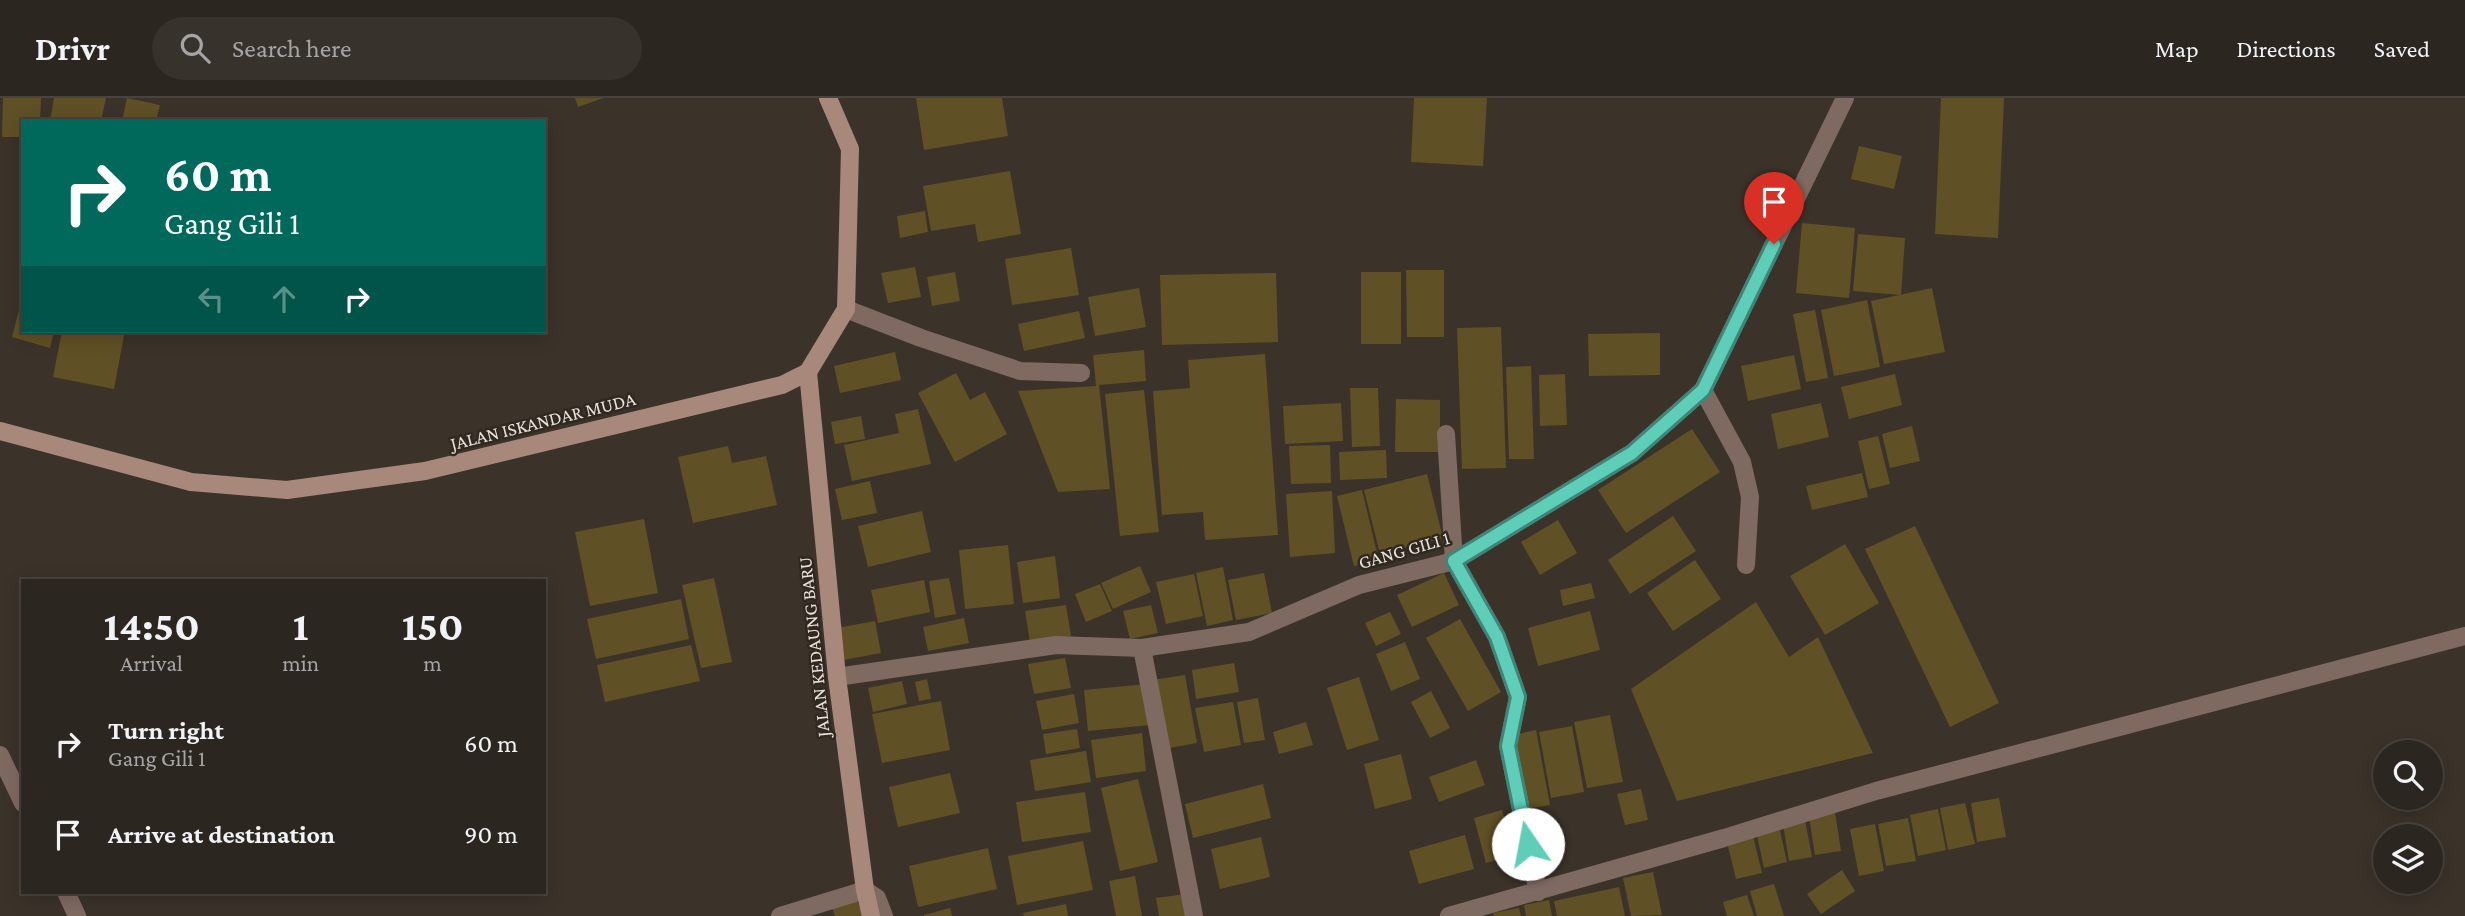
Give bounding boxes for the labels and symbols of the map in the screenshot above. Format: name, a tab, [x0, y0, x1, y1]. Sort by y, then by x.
pin	[1744, 172, 1804, 244]
street label: JALAN ISKANDAR MUDA	[446, 388, 638, 455]
street label: GANG GILI 1	[1356, 527, 1452, 573]
street label: JALAN KEDAUNG BARU	[794, 556, 834, 740]
position arrow	[1491, 807, 1565, 881]

